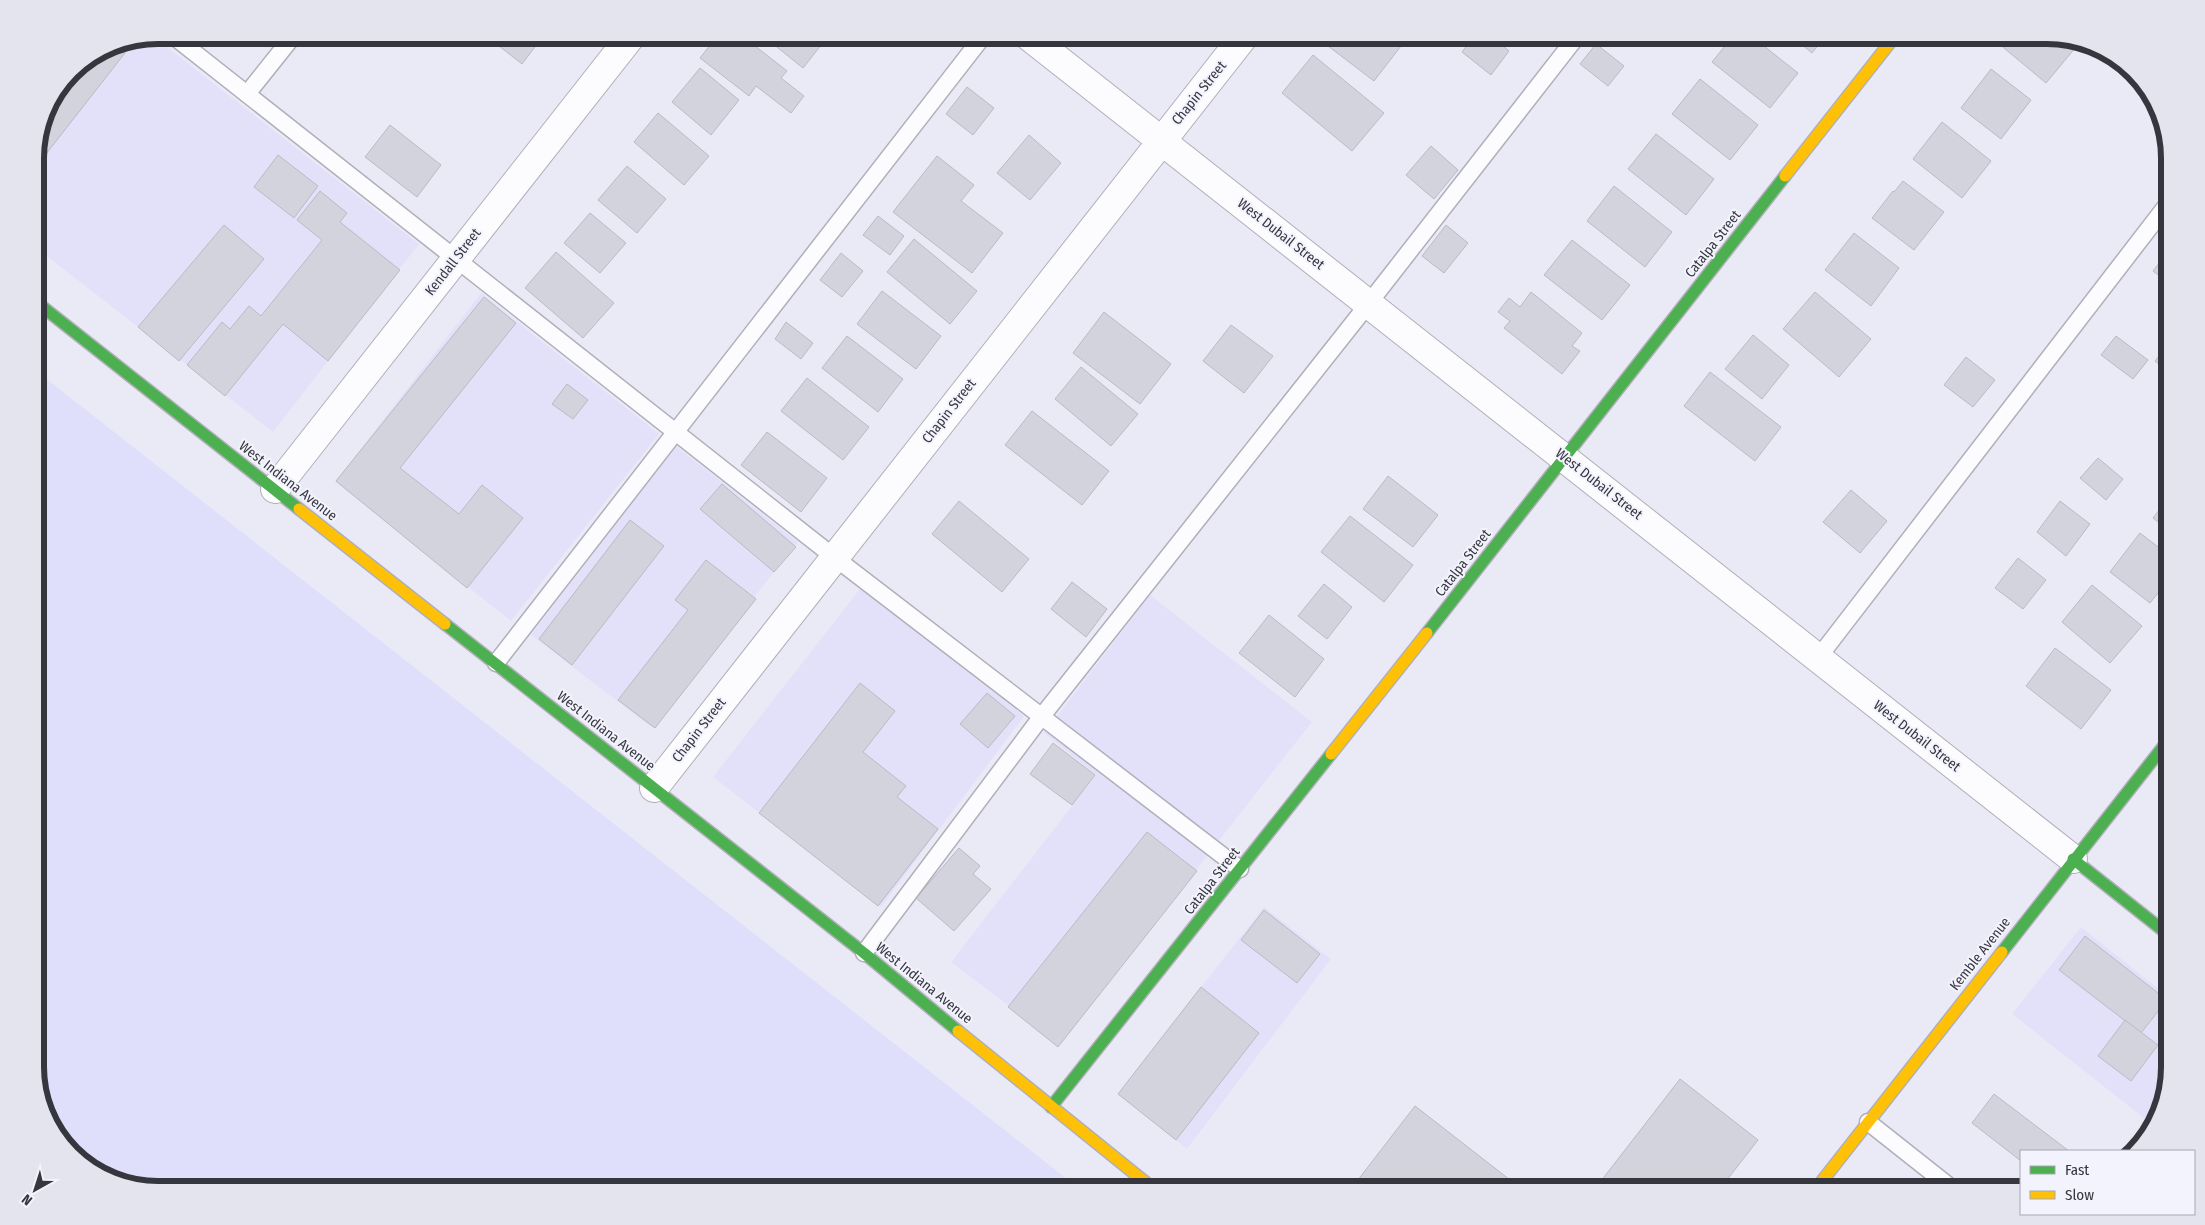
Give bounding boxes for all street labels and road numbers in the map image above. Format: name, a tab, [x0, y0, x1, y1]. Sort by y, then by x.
street label: Chapin Street	[1168, 57, 1230, 128]
street label: West Dubail Street	[1234, 195, 1328, 273]
street label: Catalpa Street	[1681, 207, 1745, 281]
street label: Kendall Street	[421, 225, 485, 299]
street label: Chapin Street	[919, 375, 980, 447]
street label: West Indiana Avenue	[236, 437, 340, 525]
street label: West Dubail Street	[1552, 445, 1646, 523]
street label: Catalpa Street	[1431, 526, 1495, 600]
street label: West Indiana Avenue	[554, 687, 658, 775]
street label: Chapin Street	[669, 694, 730, 766]
street label: West Dubail Street	[1870, 697, 1964, 775]
street label: Catalpa Street	[1180, 844, 1244, 918]
street label: Kemble Avenue	[1946, 914, 2014, 994]
street label: West Indiana Avenue	[872, 939, 976, 1027]

